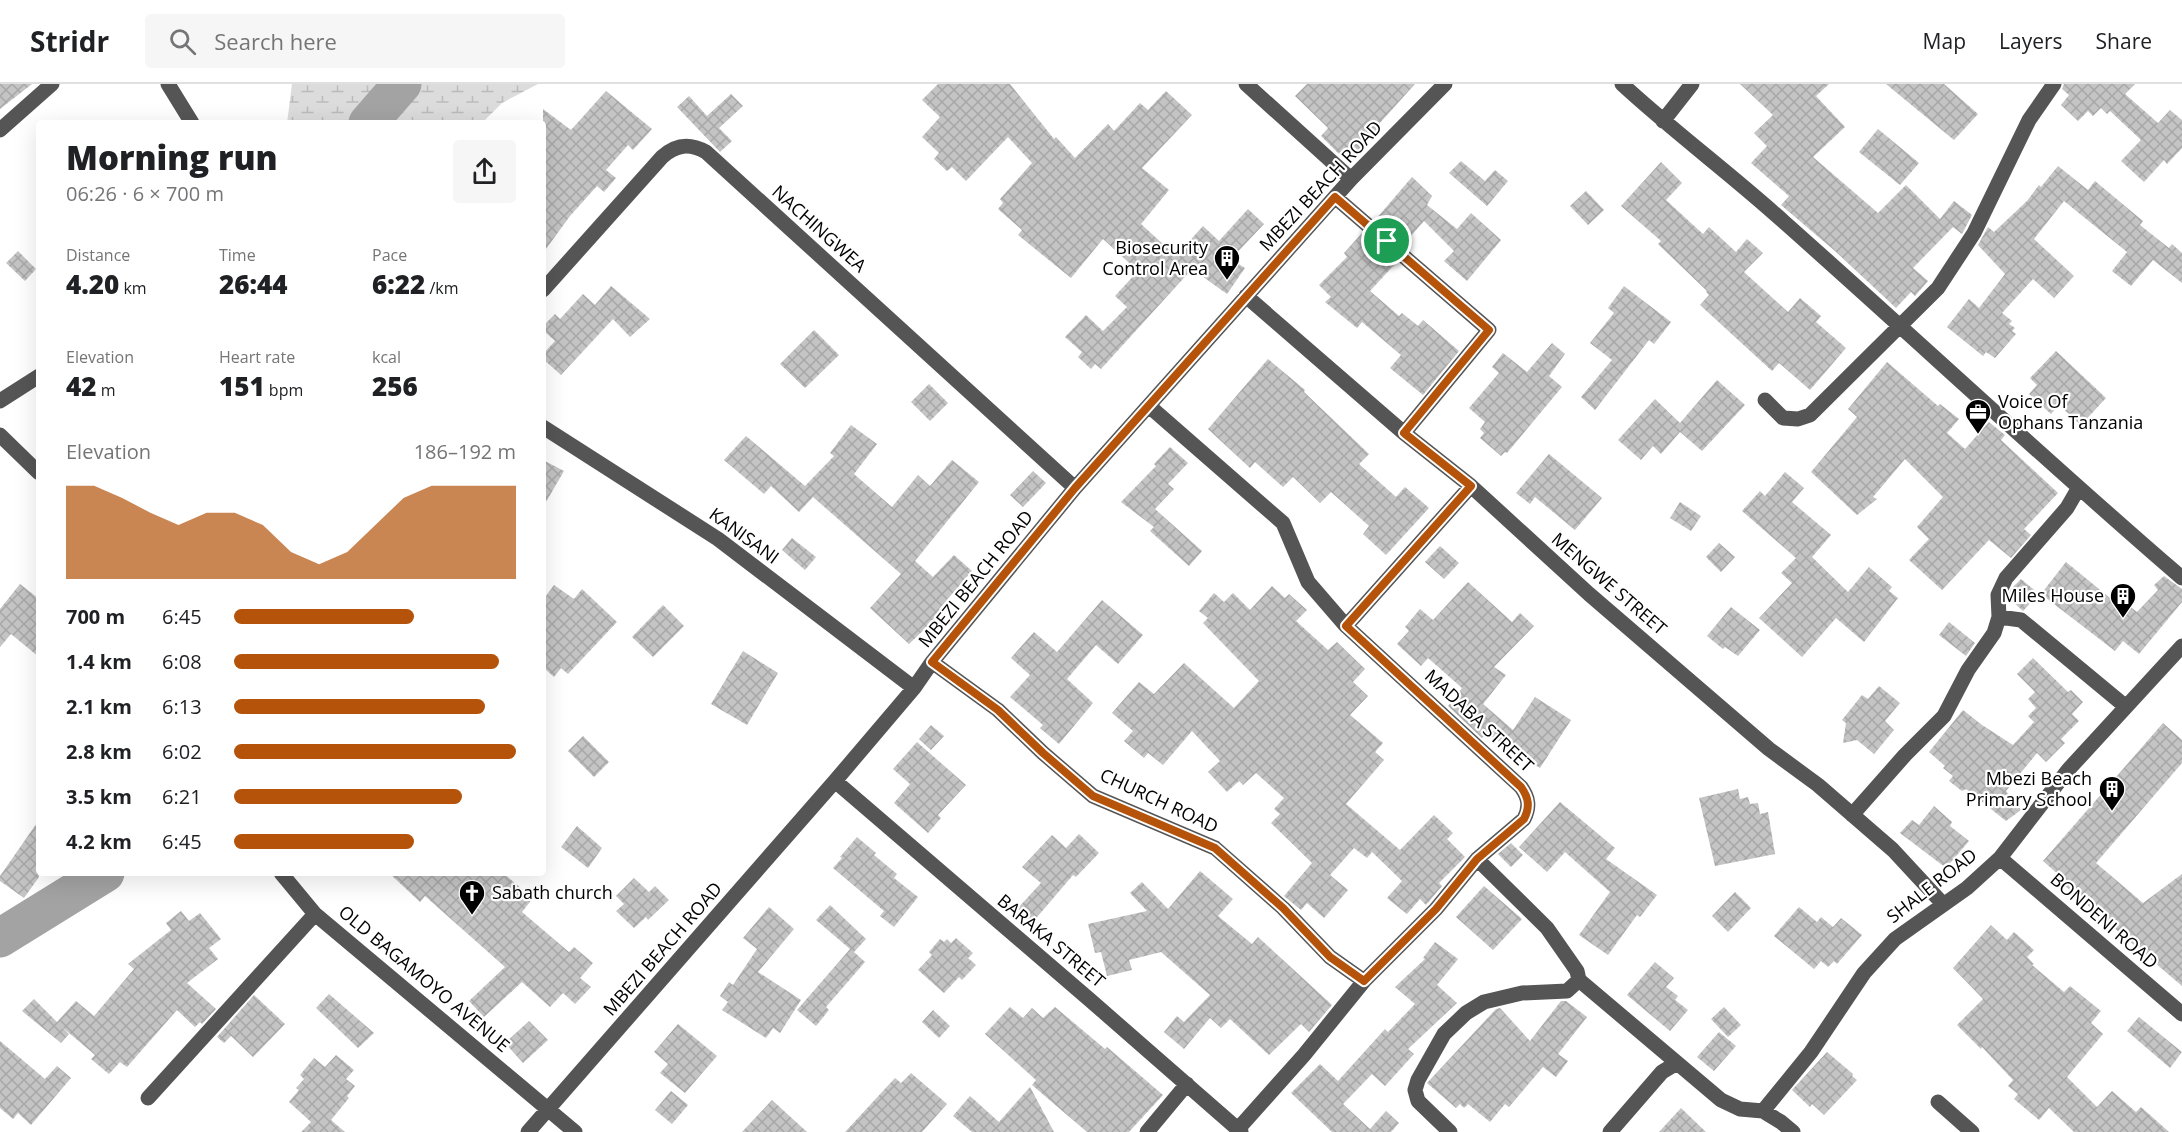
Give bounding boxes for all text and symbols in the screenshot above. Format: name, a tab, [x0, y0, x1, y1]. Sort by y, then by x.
search box	[145, 14, 565, 68]
text: Stridr	[30, 22, 109, 60]
icon: search	[166, 25, 199, 58]
text: Search here	[214, 26, 337, 56]
text: Map	[1923, 27, 1966, 55]
text: Layers	[1999, 27, 2063, 55]
text: Share	[2096, 27, 2152, 55]
street label: MBEZI BEACH ROAD	[1254, 115, 1387, 256]
text: Morning run	[66, 135, 278, 180]
button: share	[453, 140, 516, 203]
street label: NACHINGWEA	[767, 179, 872, 277]
text: 06:26 · 6 × 700 m	[66, 180, 224, 207]
pin	[1361, 215, 1412, 266]
icon: arrive	[1370, 224, 1403, 257]
place label: Biosecurity Control Area	[1102, 235, 1209, 280]
building icon: Biosecurity Control Area	[1212, 243, 1242, 281]
text: Distance	[66, 244, 130, 266]
text: Time	[219, 244, 256, 266]
text: Pace	[372, 244, 407, 266]
text: 4.20	[66, 266, 119, 302]
text: 26:44	[219, 266, 287, 302]
text: 6:22	[372, 266, 425, 302]
text: km	[119, 277, 147, 299]
text: /km	[425, 277, 458, 299]
text: Elevation	[66, 346, 134, 368]
text: Heart rate	[219, 346, 295, 368]
text: kcal	[372, 346, 401, 368]
text: 42	[66, 368, 96, 404]
text: 151	[219, 368, 265, 404]
text: 256	[372, 368, 418, 404]
text: m	[96, 379, 115, 401]
text: bpm	[265, 379, 303, 401]
place label: Voice Of Ophans Tanzania	[1998, 389, 2143, 434]
office icon: Voice Of Ophans Tanzania	[1963, 397, 1993, 435]
text: Elevation	[66, 438, 151, 465]
text: 186–192 m	[414, 438, 516, 465]
street label: KANISANI	[705, 502, 784, 569]
street label: MBEZI BEACH ROAD	[913, 505, 1038, 652]
street label: MENGWE STREET	[1547, 527, 1672, 640]
building icon: Miles House	[2108, 581, 2138, 619]
place label: Miles House	[2002, 583, 2104, 607]
text: 700 m	[66, 603, 125, 630]
text: 6:45	[162, 603, 202, 630]
text: 1.4 km	[66, 648, 132, 675]
text: 6:08	[162, 648, 202, 675]
street label: MADABA STREET	[1420, 664, 1539, 777]
text: 2.1 km	[66, 693, 132, 720]
text: 6:13	[162, 693, 202, 720]
text: 2.8 km	[66, 738, 132, 765]
text: 6:02	[162, 738, 202, 765]
street label: CHURCH ROAD	[1096, 762, 1222, 838]
place label: Mbezi Beach Primary School	[1966, 766, 2092, 811]
building icon: Mbezi Beach Primary School	[2097, 774, 2127, 812]
text: 3.5 km	[66, 783, 132, 810]
text: 6:21	[162, 783, 202, 810]
text: 4.2 km	[66, 828, 132, 855]
text: 6:45	[162, 828, 202, 855]
street label: SHALE ROAD	[1881, 842, 1981, 928]
street label: BONDENI ROAD	[2046, 867, 2163, 974]
street label: MBEZI BEACH ROAD	[598, 876, 727, 1020]
church icon: Sabath church	[457, 878, 487, 916]
place label: Sabath church	[492, 880, 613, 904]
street label: BARAKA STREET	[993, 888, 1111, 992]
street label: OLD BAGAMOYO AVENUE	[334, 900, 515, 1057]

